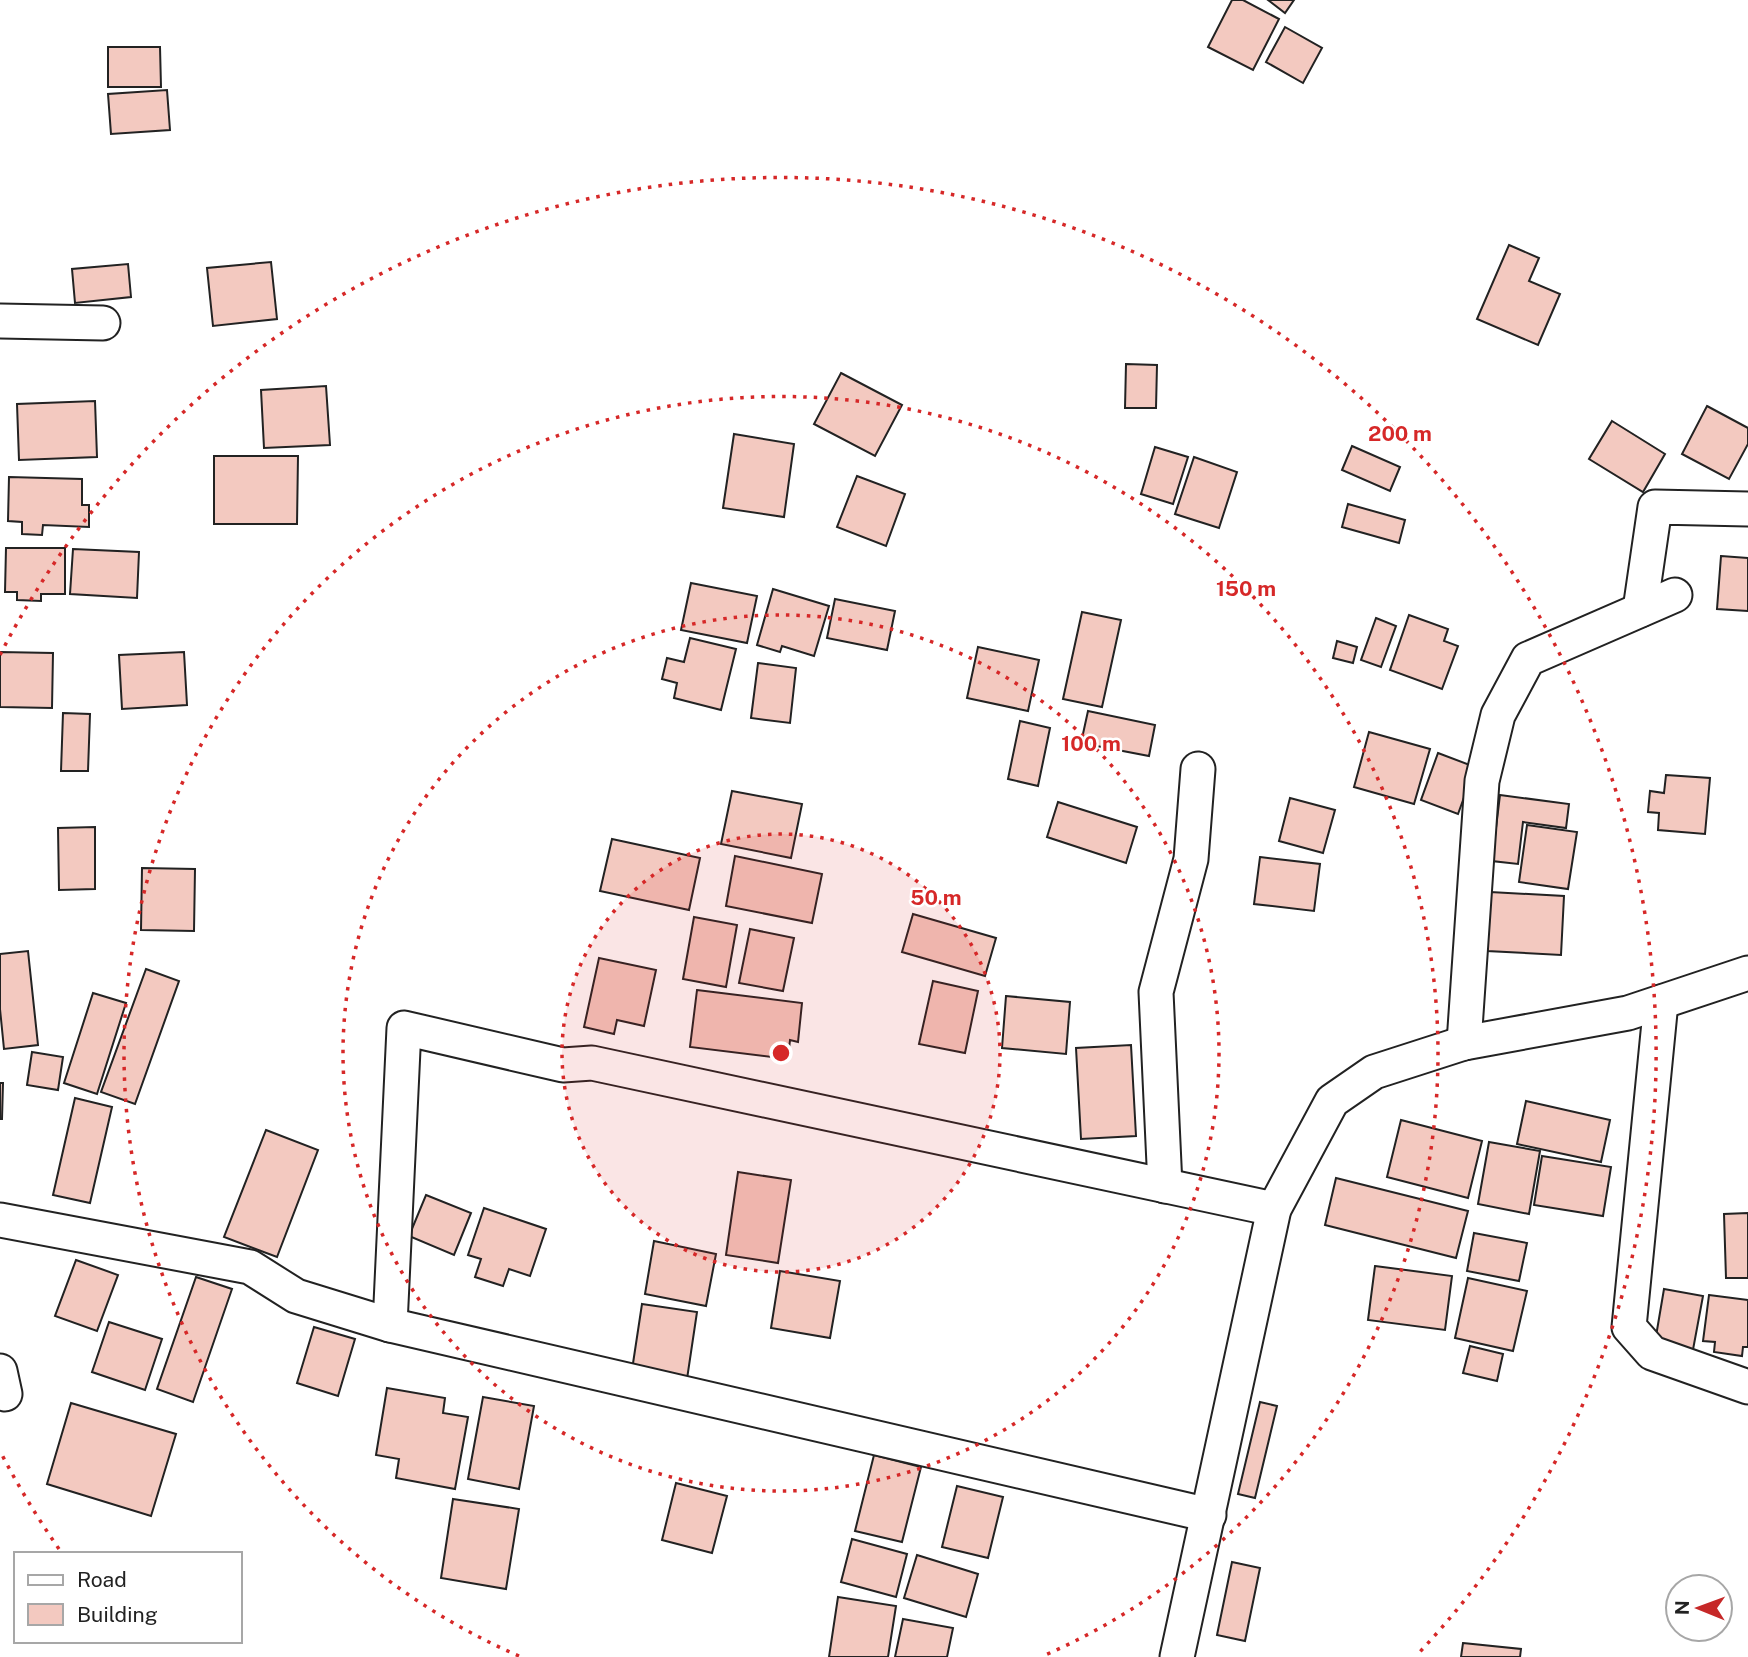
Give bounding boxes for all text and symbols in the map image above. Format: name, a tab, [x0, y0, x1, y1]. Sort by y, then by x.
text: 200 m	[1368, 421, 1432, 446]
text: 150 m	[1216, 576, 1276, 601]
text: 100 m	[1061, 731, 1121, 756]
text: 50 m	[910, 885, 962, 910]
centre of rings	[769, 1041, 793, 1065]
legend	[14, 1552, 242, 1643]
text: Road	[77, 1567, 127, 1592]
north arrow	[1664, 1573, 1734, 1643]
text: N	[1671, 1600, 1693, 1615]
text: Building	[77, 1602, 158, 1627]

